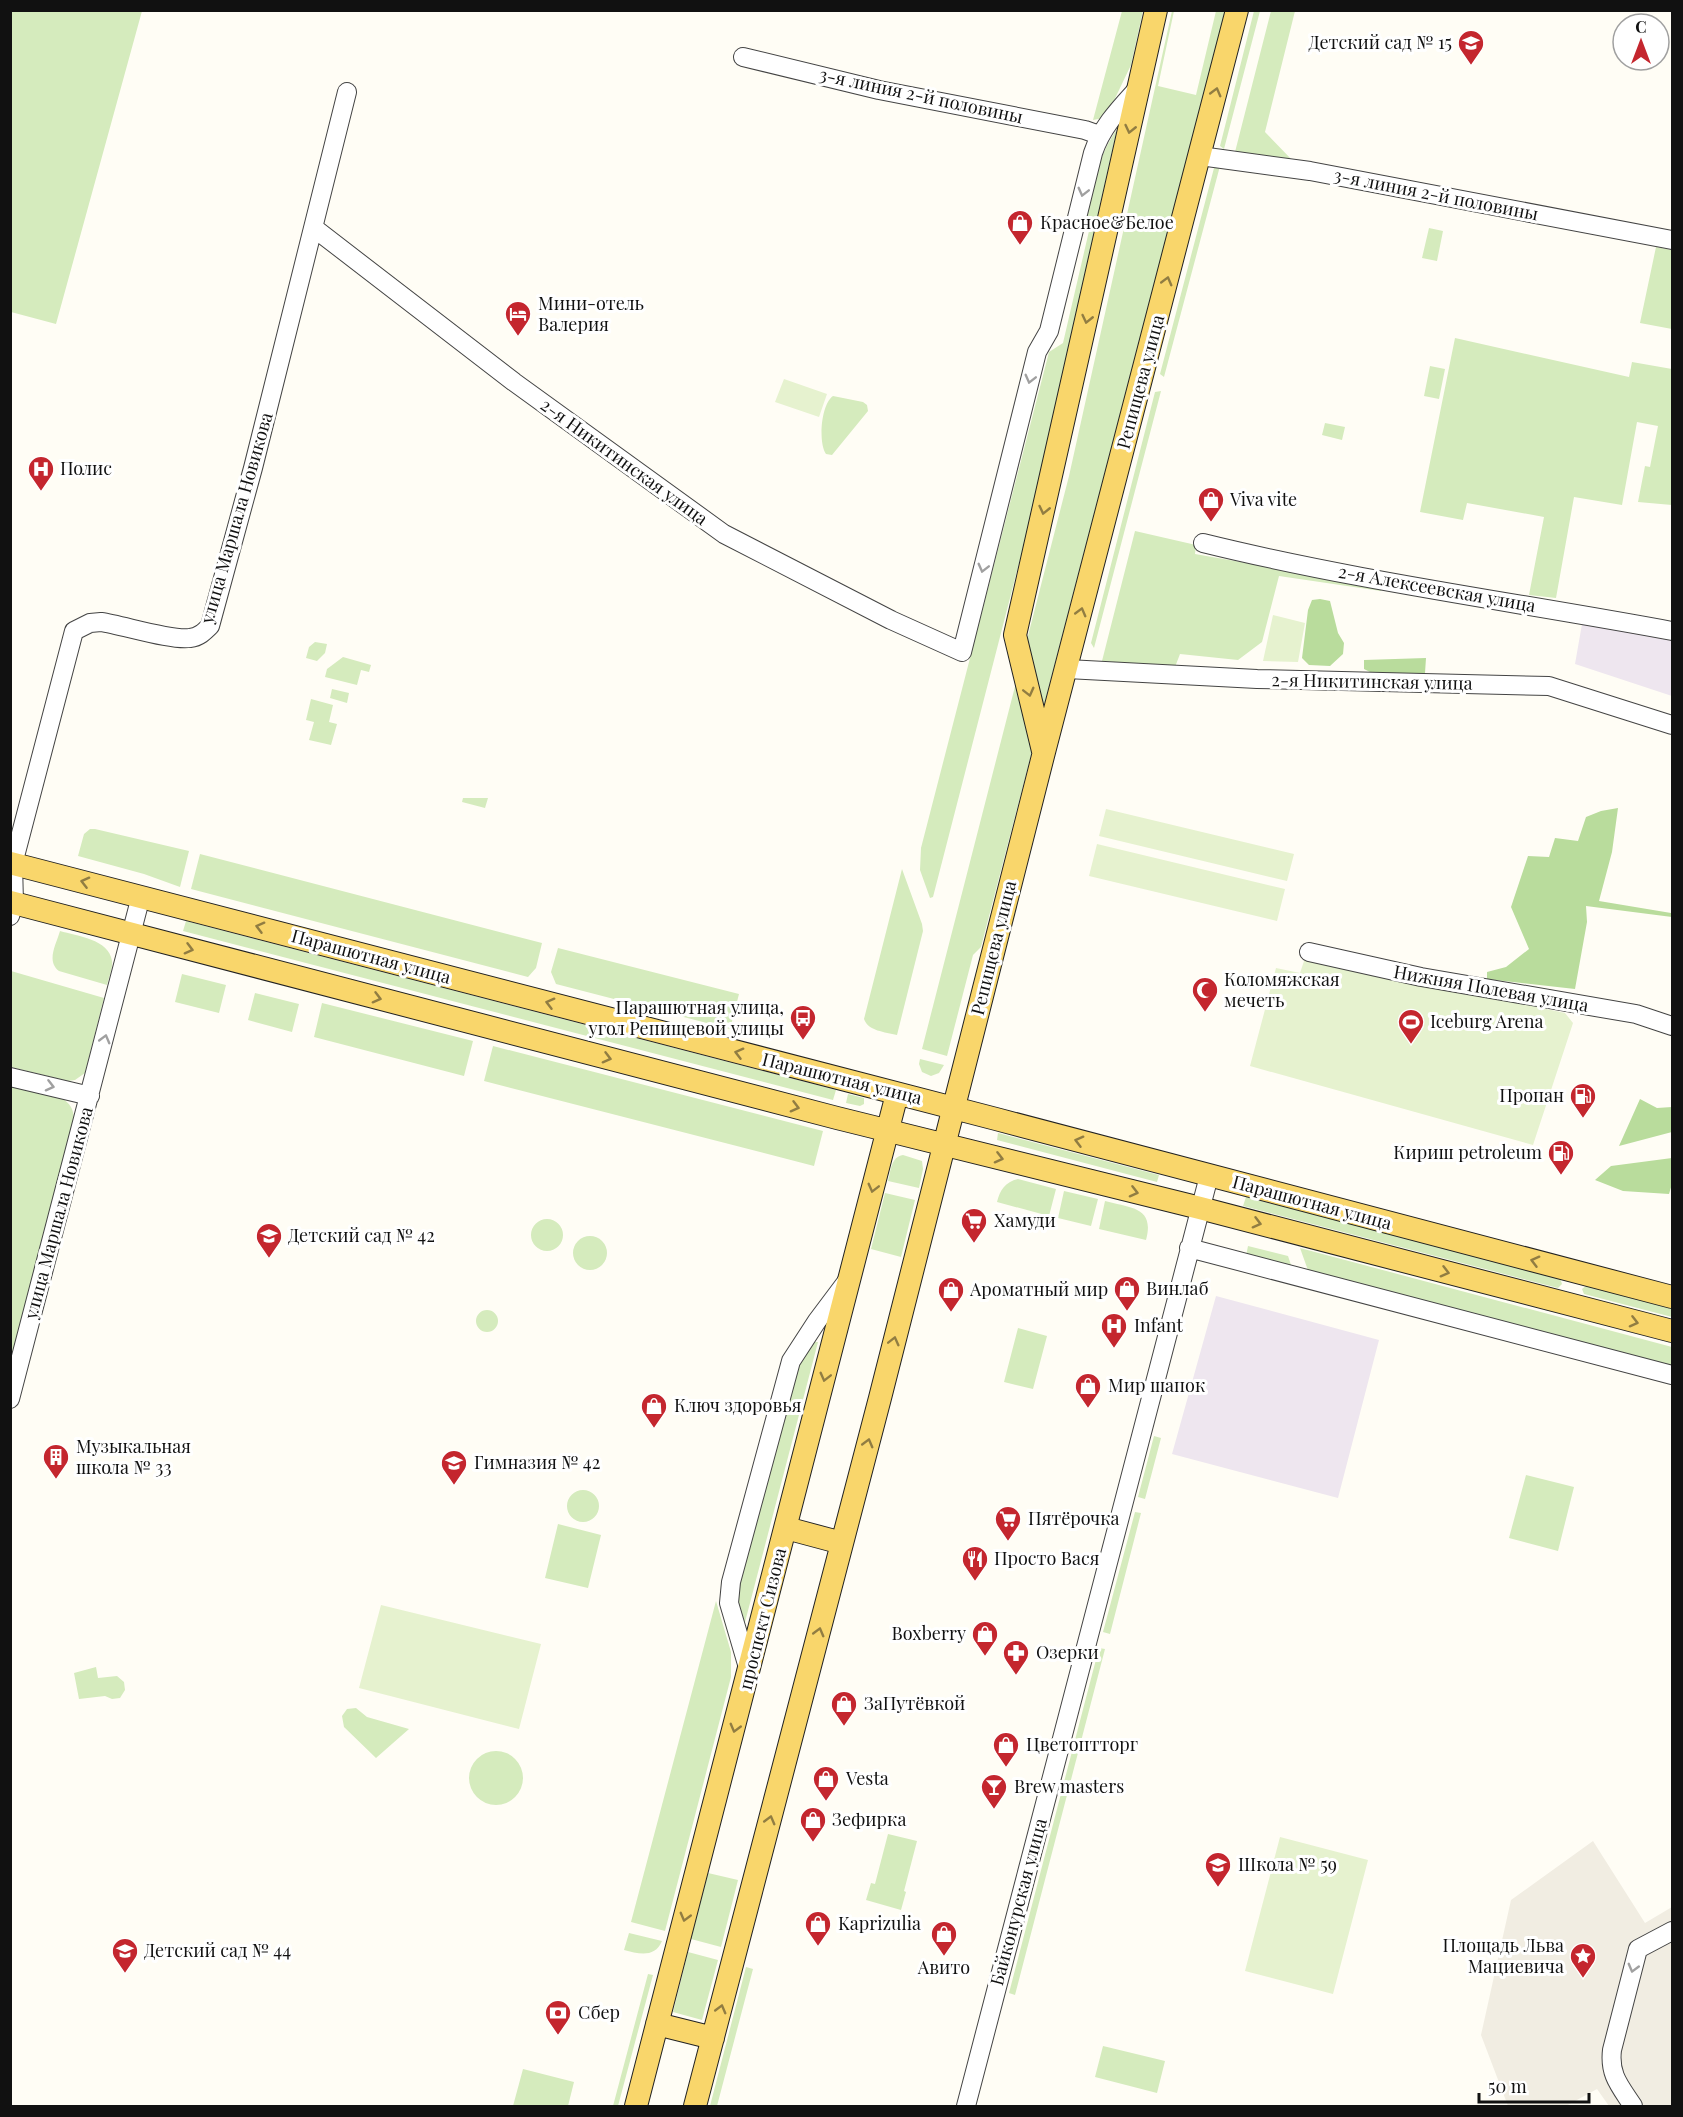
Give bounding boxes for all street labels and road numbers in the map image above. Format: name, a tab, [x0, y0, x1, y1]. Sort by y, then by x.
street label: 3-я линия 2-й половины	[817, 62, 1026, 128]
street label: 3-я линия 2-й половины	[1332, 162, 1541, 226]
street label: Репищева улица	[1111, 312, 1169, 451]
street label: 2-я Никитинская улица	[536, 392, 713, 530]
street label: улица Маршала Новикова	[194, 409, 278, 627]
street label: 2-я Алексеевская улица	[1337, 559, 1538, 617]
street label: 2-я Никитинская улица	[1271, 667, 1473, 695]
street label: Репищева улица	[965, 878, 1021, 1018]
street label: Парашютная улица	[289, 923, 454, 989]
street label: Нижняя Полевая улица	[1392, 959, 1591, 1017]
street label: Парашютная улица	[760, 1047, 925, 1110]
street label: улица Маршала Новикова	[18, 1104, 98, 1322]
street label: Парашютная улица	[1230, 1169, 1395, 1235]
street label: проспект Сизова	[733, 1545, 791, 1692]
street label: Байконурская улица	[984, 1815, 1052, 1988]

